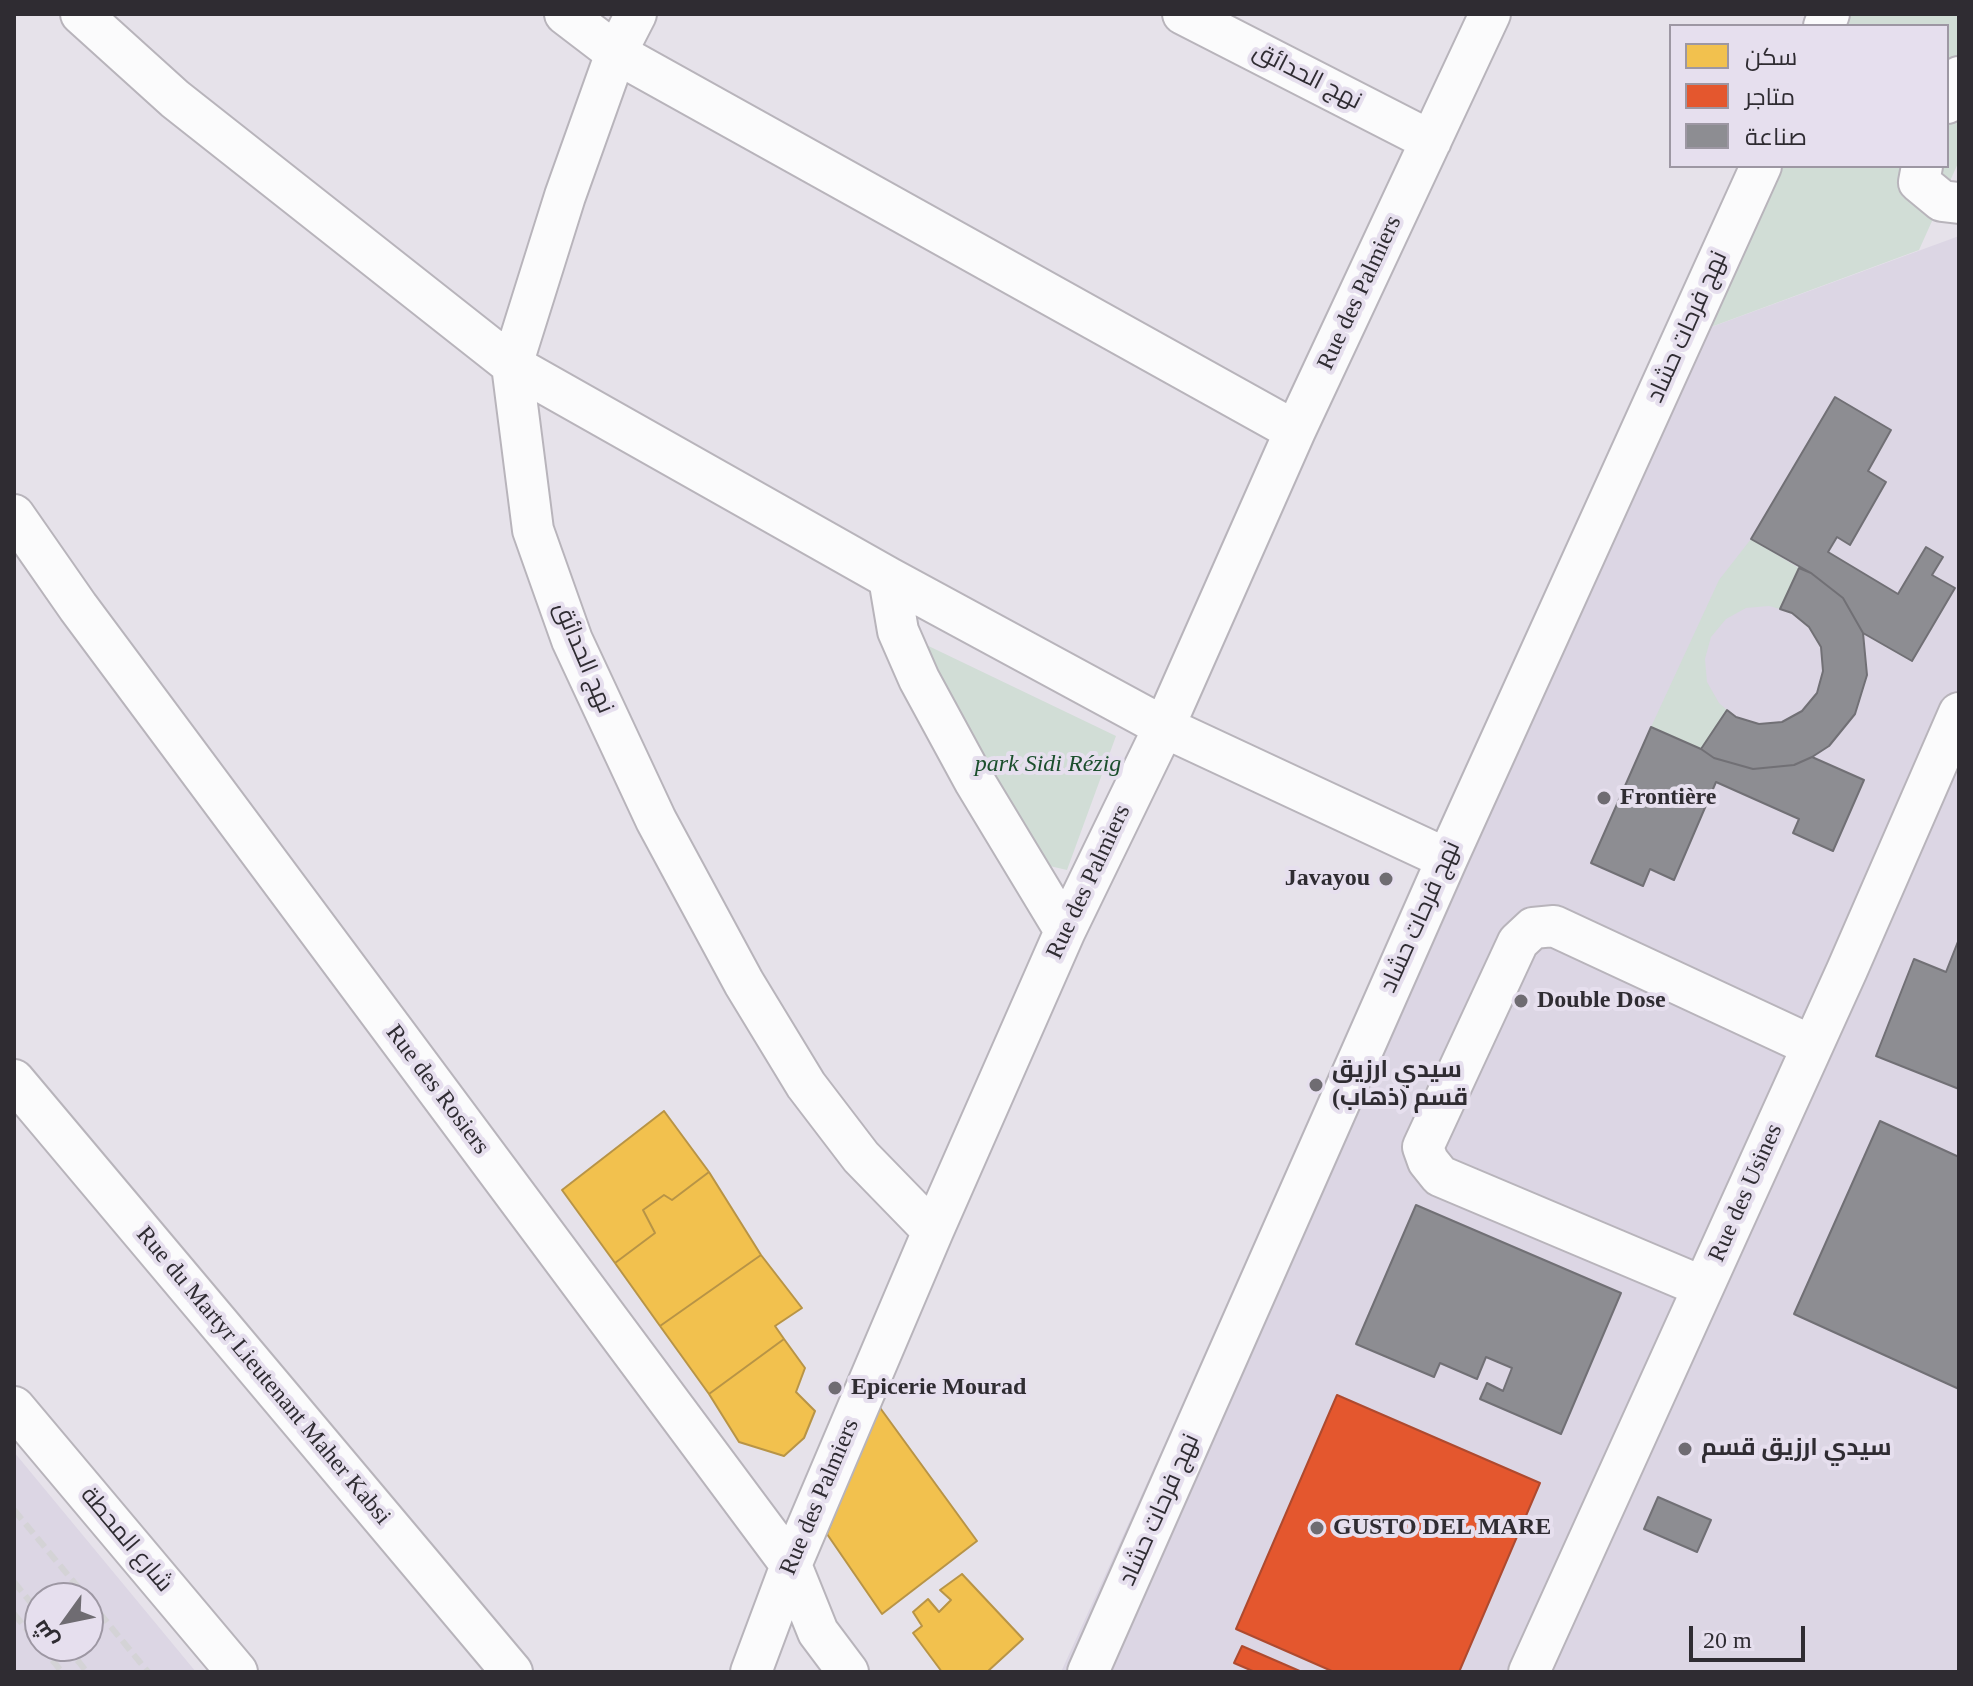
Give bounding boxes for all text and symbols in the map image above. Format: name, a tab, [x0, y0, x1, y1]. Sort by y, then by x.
legend	[1669, 24, 1949, 168]
street label: نهج الحدائق	[1248, 37, 1366, 117]
text: سكن	[1745, 44, 1797, 70]
text: متاجر	[1745, 84, 1795, 110]
text: صناعة	[1745, 124, 1807, 150]
street label: Rue des Palmiers	[1312, 211, 1408, 375]
street label: نهج فرحات حشاد	[1642, 247, 1734, 407]
street label: نهج الحدائق	[547, 598, 619, 718]
park label: park Sidi Rézig	[975, 751, 1121, 779]
place label: Frontière	[1620, 784, 1716, 812]
marker: Frontière	[1595, 789, 1613, 807]
street label: Rue des Palmiers	[1041, 800, 1137, 964]
street label: نهج فرحات حشاد	[1375, 837, 1467, 997]
place label: Javayou	[1285, 865, 1370, 893]
marker: Javayou	[1377, 870, 1395, 888]
place label: Double Dose	[1537, 987, 1666, 1015]
marker: Double Dose	[1512, 992, 1530, 1010]
street label: Rue des Rosiers	[379, 1020, 495, 1160]
place label: سيدي ارزيق قسم (ذهاب)	[1332, 1057, 1468, 1113]
marker: سيدي ارزيق قسم (ذهاب)	[1307, 1076, 1325, 1094]
street label: Rue des Usines	[1703, 1120, 1789, 1266]
street label: Rue du Martyr Lieutenant Maher Kabsi	[130, 1221, 396, 1531]
place label: Epicerie Mourad	[851, 1374, 1026, 1402]
marker: Epicerie Mourad	[826, 1379, 844, 1397]
street label: Rue des Palmiers	[774, 1415, 866, 1579]
street label: نهج فرحات حشاد	[1114, 1430, 1206, 1590]
place label: سيدي ارزيق قسم	[1701, 1435, 1892, 1463]
marker: سيدي ارزيق قسم	[1676, 1440, 1694, 1458]
street label: شارع المحطة	[74, 1482, 178, 1598]
place label: GUSTO DEL MARE	[1333, 1514, 1551, 1542]
marker: GUSTO DEL MARE	[1308, 1519, 1326, 1537]
north arrow	[24, 1582, 104, 1662]
scale bar	[1693, 1610, 1809, 1660]
text: ش	[27, 1616, 63, 1653]
text: 20 m	[1703, 1627, 1752, 1653]

